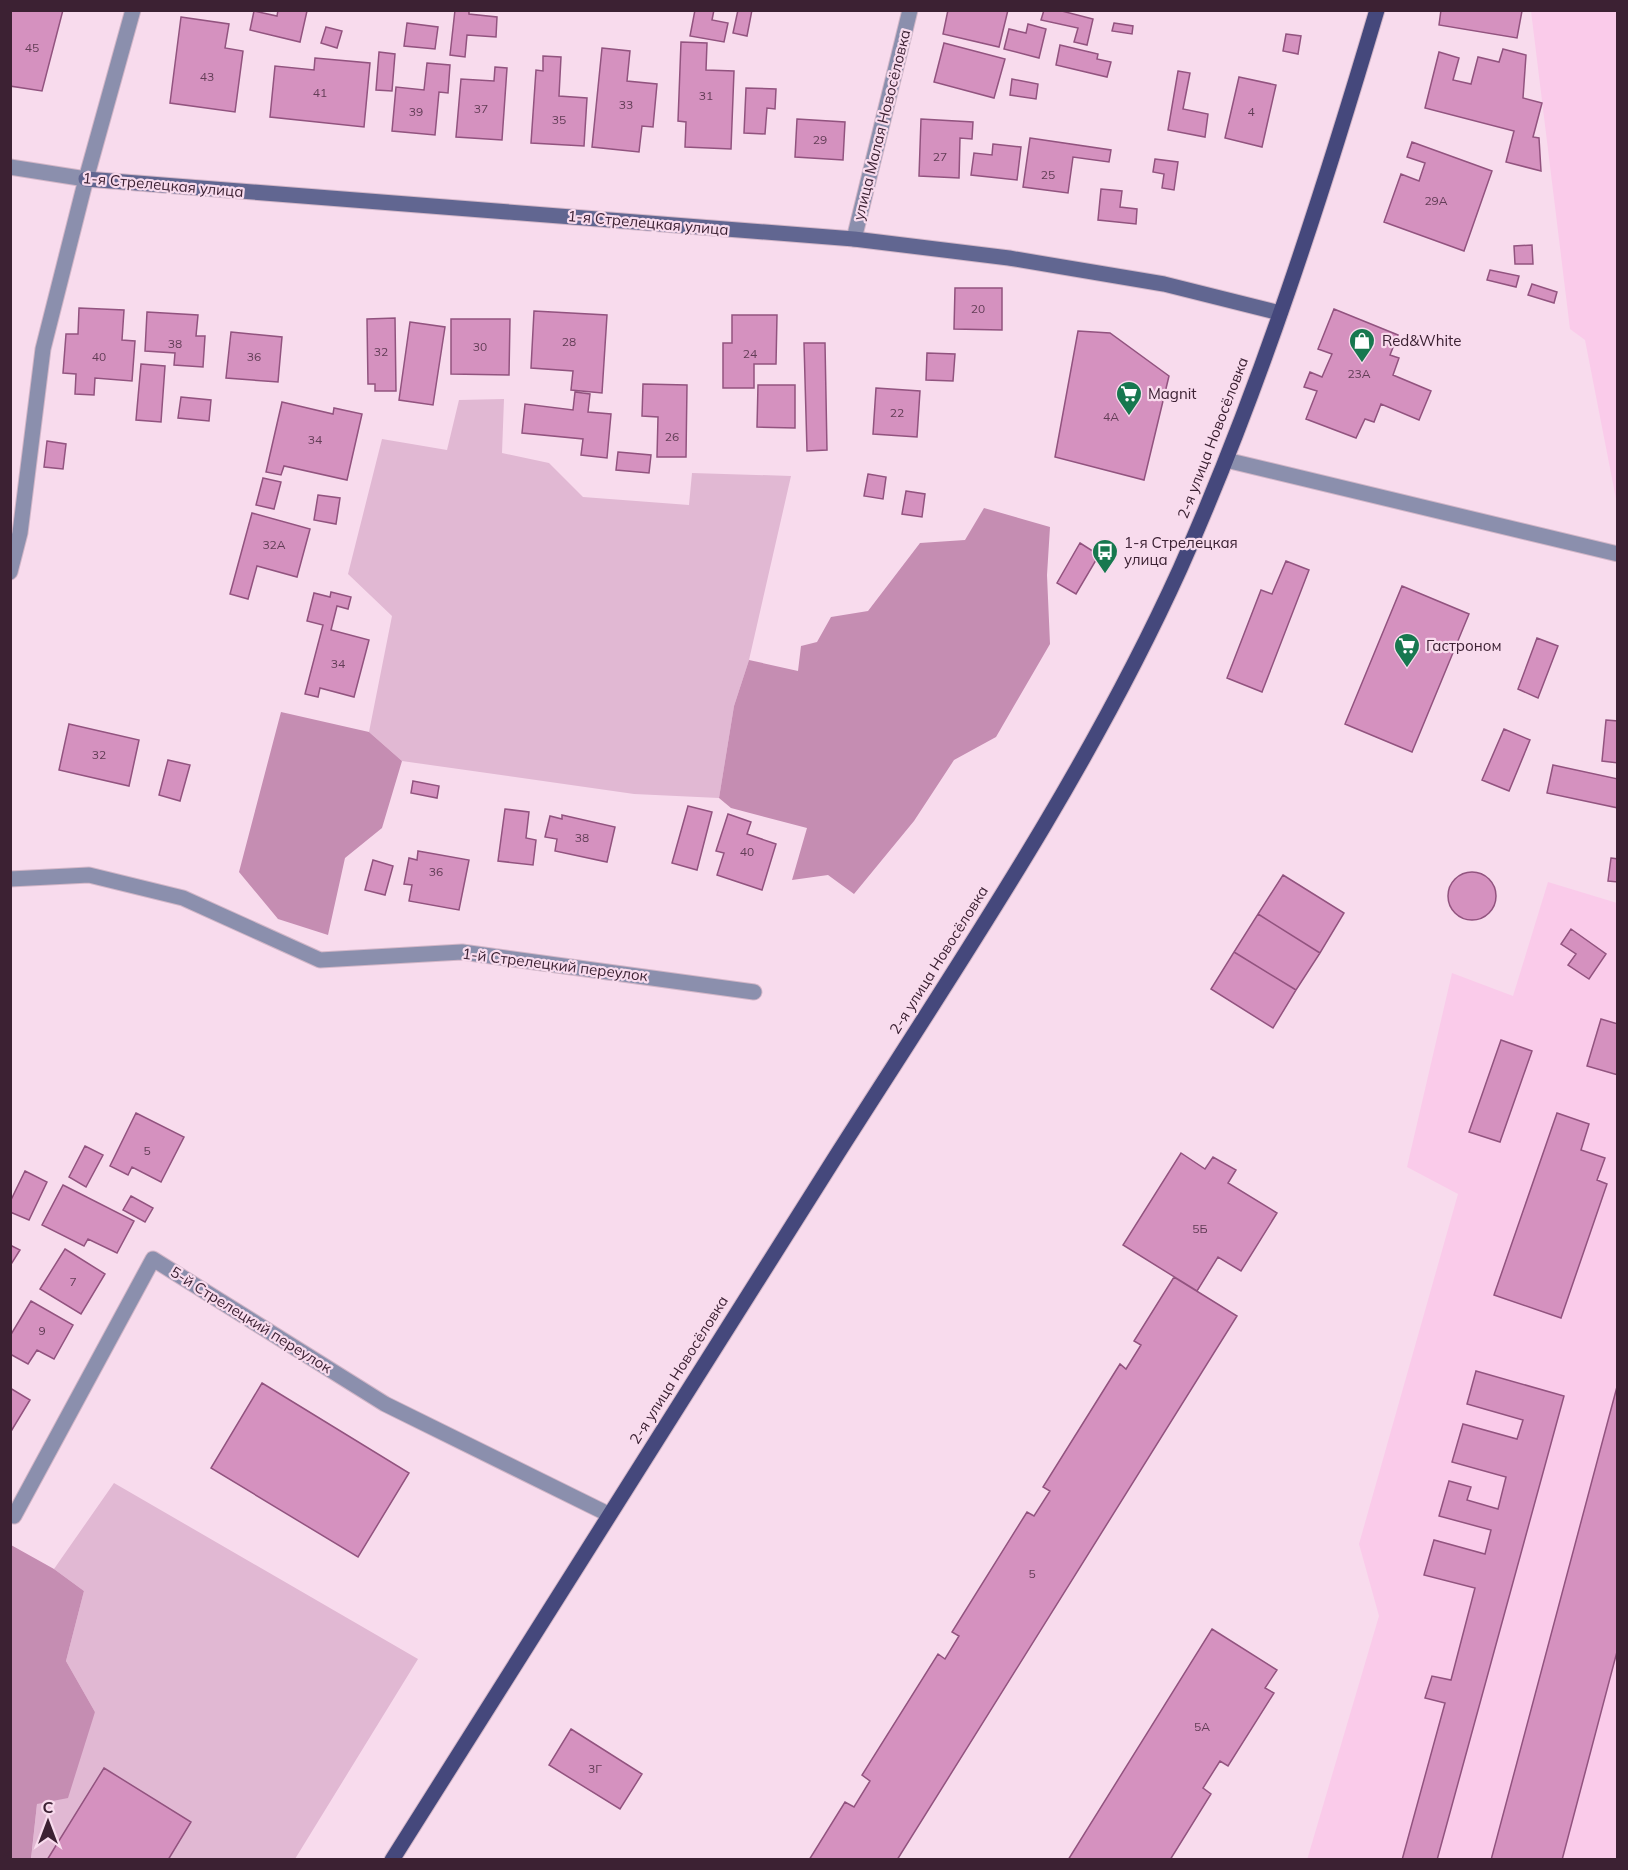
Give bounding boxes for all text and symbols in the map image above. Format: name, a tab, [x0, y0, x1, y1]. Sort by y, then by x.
street label: улица Малая Новосёловка	[849, 27, 914, 222]
house number: 45	[25, 40, 39, 55]
house number: 43	[200, 69, 214, 84]
house number: 41	[313, 85, 327, 100]
house number: 31	[699, 88, 713, 103]
house number: 33	[619, 97, 633, 112]
house number: 37	[474, 101, 488, 116]
house number: 39	[409, 104, 423, 119]
house number: 4	[1247, 104, 1255, 119]
house number: 35	[552, 112, 566, 127]
house number: 29	[813, 132, 827, 147]
house number: 27	[933, 149, 947, 164]
house number: 25	[1041, 167, 1055, 182]
street label: 1-я Стрелецкая улица	[82, 168, 244, 201]
house number: 29А	[1424, 193, 1448, 208]
street label: 1-я Стрелецкая улица	[567, 206, 729, 239]
house number: 20	[971, 301, 985, 316]
shop icon: Red&White	[1347, 326, 1377, 364]
place label: Red&White	[1382, 331, 1461, 350]
house number: 28	[562, 334, 576, 349]
house number: 38	[168, 336, 182, 351]
house number: 30	[473, 339, 487, 354]
house number: 32	[374, 344, 388, 359]
house number: 24	[743, 346, 757, 361]
house number: 40	[92, 349, 106, 364]
house number: 36	[247, 349, 261, 364]
street label: 2-я улица Новосёловка	[1173, 354, 1252, 521]
house number: 23А	[1347, 366, 1371, 381]
supermarket icon: Magnit	[1114, 379, 1144, 417]
place label: Magnit	[1148, 384, 1197, 403]
house number: 22	[890, 405, 904, 420]
house number: 4А	[1103, 409, 1119, 424]
house number: 26	[665, 429, 679, 444]
house number: 34	[308, 432, 322, 447]
place label: 1-я Стрелецкая улица	[1124, 533, 1238, 569]
house number: 32А	[262, 537, 286, 552]
bus stop icon: 1-я Стрелецкая улица	[1090, 537, 1120, 575]
supermarket icon: Гастроном	[1392, 631, 1422, 669]
place label: Гастроном	[1426, 636, 1502, 655]
house number: 34	[331, 656, 345, 671]
house number: 32	[92, 747, 106, 762]
house number: 38	[575, 830, 589, 845]
house number: 40	[740, 844, 754, 859]
house number: 36	[429, 864, 443, 879]
street label: 2-я улица Новосёловка	[885, 882, 992, 1037]
street label: 1-й Стрелецкий переулок	[461, 944, 650, 985]
house number: 5	[143, 1143, 151, 1158]
house number: 5Б	[1192, 1221, 1208, 1236]
street label: 5-й Стрелецкий переулок	[167, 1262, 336, 1378]
house number: 7	[69, 1274, 77, 1289]
street label: 2-я улица Новосёловка	[625, 1292, 732, 1447]
house number: 9	[38, 1323, 46, 1338]
house number: 5	[1028, 1566, 1036, 1581]
house number: 5А	[1194, 1719, 1210, 1734]
house number: 3Г	[588, 1761, 602, 1776]
north arrow	[18, 1792, 78, 1852]
text: С	[43, 1797, 54, 1817]

